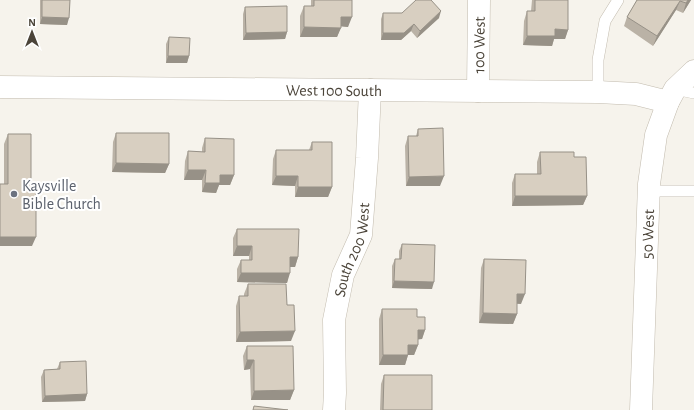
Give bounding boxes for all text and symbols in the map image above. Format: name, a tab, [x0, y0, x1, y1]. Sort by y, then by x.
north arrow	[12, 12, 52, 52]
street label: 100 West	[471, 16, 488, 74]
text: N	[28, 17, 36, 28]
street label: West 100 South	[286, 82, 382, 99]
place label: Kaysville Bible Church	[22, 178, 101, 212]
marker: Kaysville Bible Church	[9, 189, 19, 199]
street label: South 200 West	[332, 202, 372, 298]
street label: 50 West	[639, 209, 657, 259]

